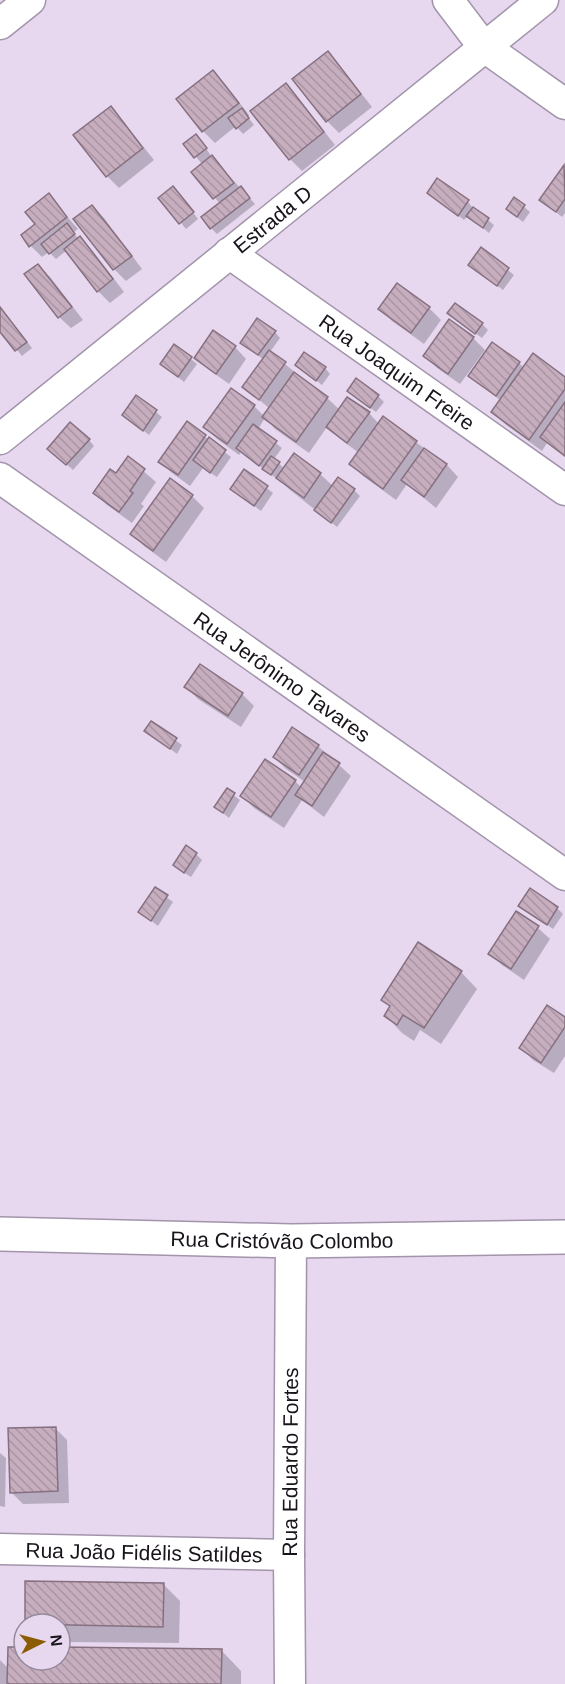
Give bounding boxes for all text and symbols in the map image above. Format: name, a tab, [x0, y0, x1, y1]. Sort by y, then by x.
street label: Estrada D	[229, 181, 316, 257]
street label: Rua Joaquim Freire	[315, 309, 479, 434]
street label: Rua Jerônimo Tavares	[190, 607, 375, 746]
street label: Rua Cristóvão Colombo	[170, 1227, 394, 1253]
street label: Rua Eduardo Fortes	[277, 1367, 302, 1557]
street label: Rua João Fidélis Satildes	[25, 1538, 263, 1566]
north arrow	[12, 1612, 72, 1672]
text: N	[47, 1634, 65, 1647]

